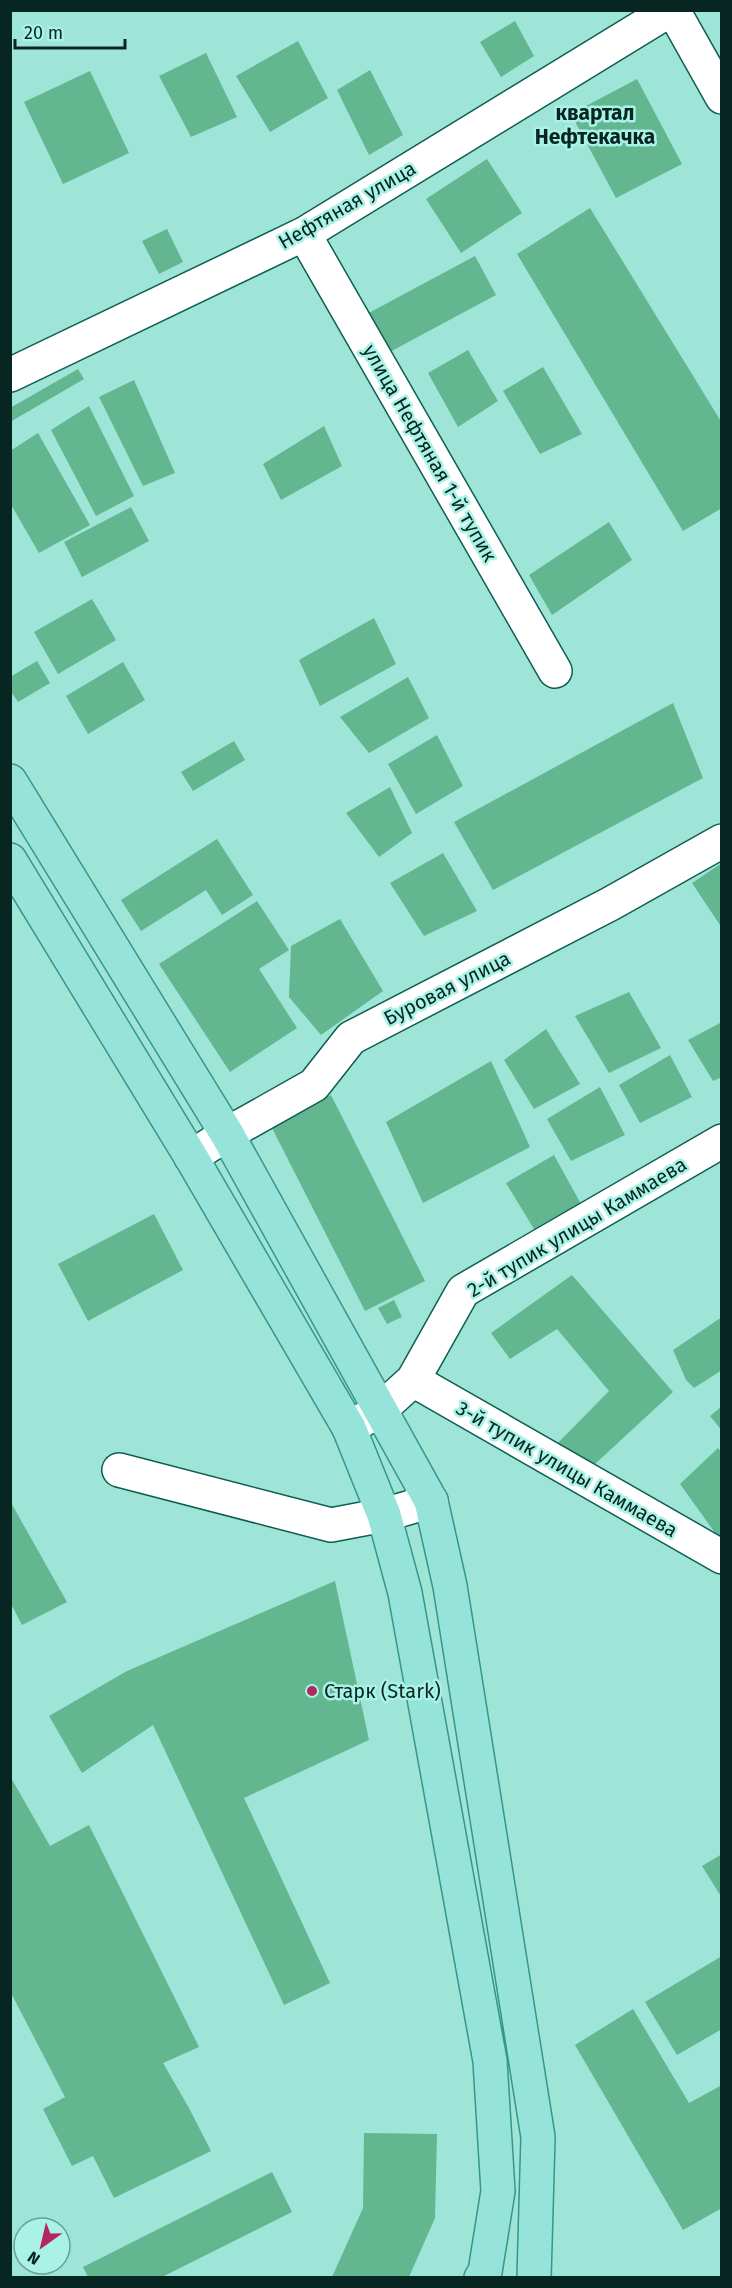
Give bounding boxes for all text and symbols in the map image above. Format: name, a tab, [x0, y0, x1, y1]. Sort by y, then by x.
scale bar	[15, 12, 124, 50]
text: 20 m	[24, 22, 63, 44]
district label: квартал Нефтекачка	[535, 100, 655, 150]
street label: Нефтяная улица	[274, 156, 420, 254]
street label: улица Нефтяная 1-й тупик	[358, 340, 502, 567]
street label: Буровая улица	[380, 946, 514, 1030]
street label: 2-й тупик улицы Каммаева	[463, 1152, 691, 1302]
street label: 3-й тупик улицы Каммаева	[452, 1396, 682, 1542]
place label: Старк (Stark)	[324, 1679, 441, 1703]
marker: Старк (Stark)	[305, 1684, 319, 1698]
north arrow	[12, 2216, 72, 2276]
text: N	[24, 2247, 44, 2269]

